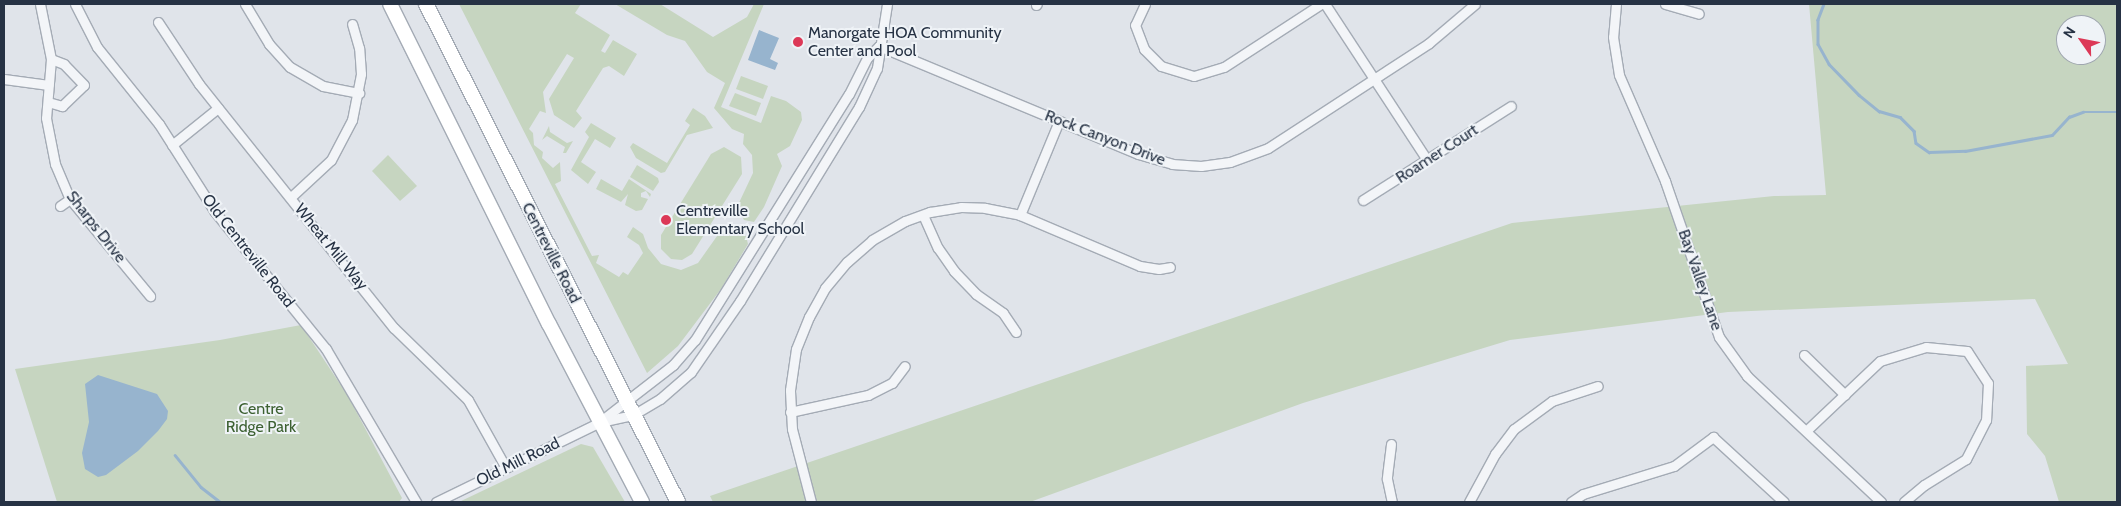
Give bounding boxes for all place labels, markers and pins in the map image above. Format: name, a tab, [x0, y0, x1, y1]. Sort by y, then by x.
place label: Manorgate HOA Community Center and Pool	[808, 23, 1001, 61]
marker: Manorgate HOA Community Center and Pool	[792, 36, 804, 48]
place label: Centreville Elementary School	[676, 201, 804, 239]
marker: Centreville Elementary School	[660, 214, 672, 226]

